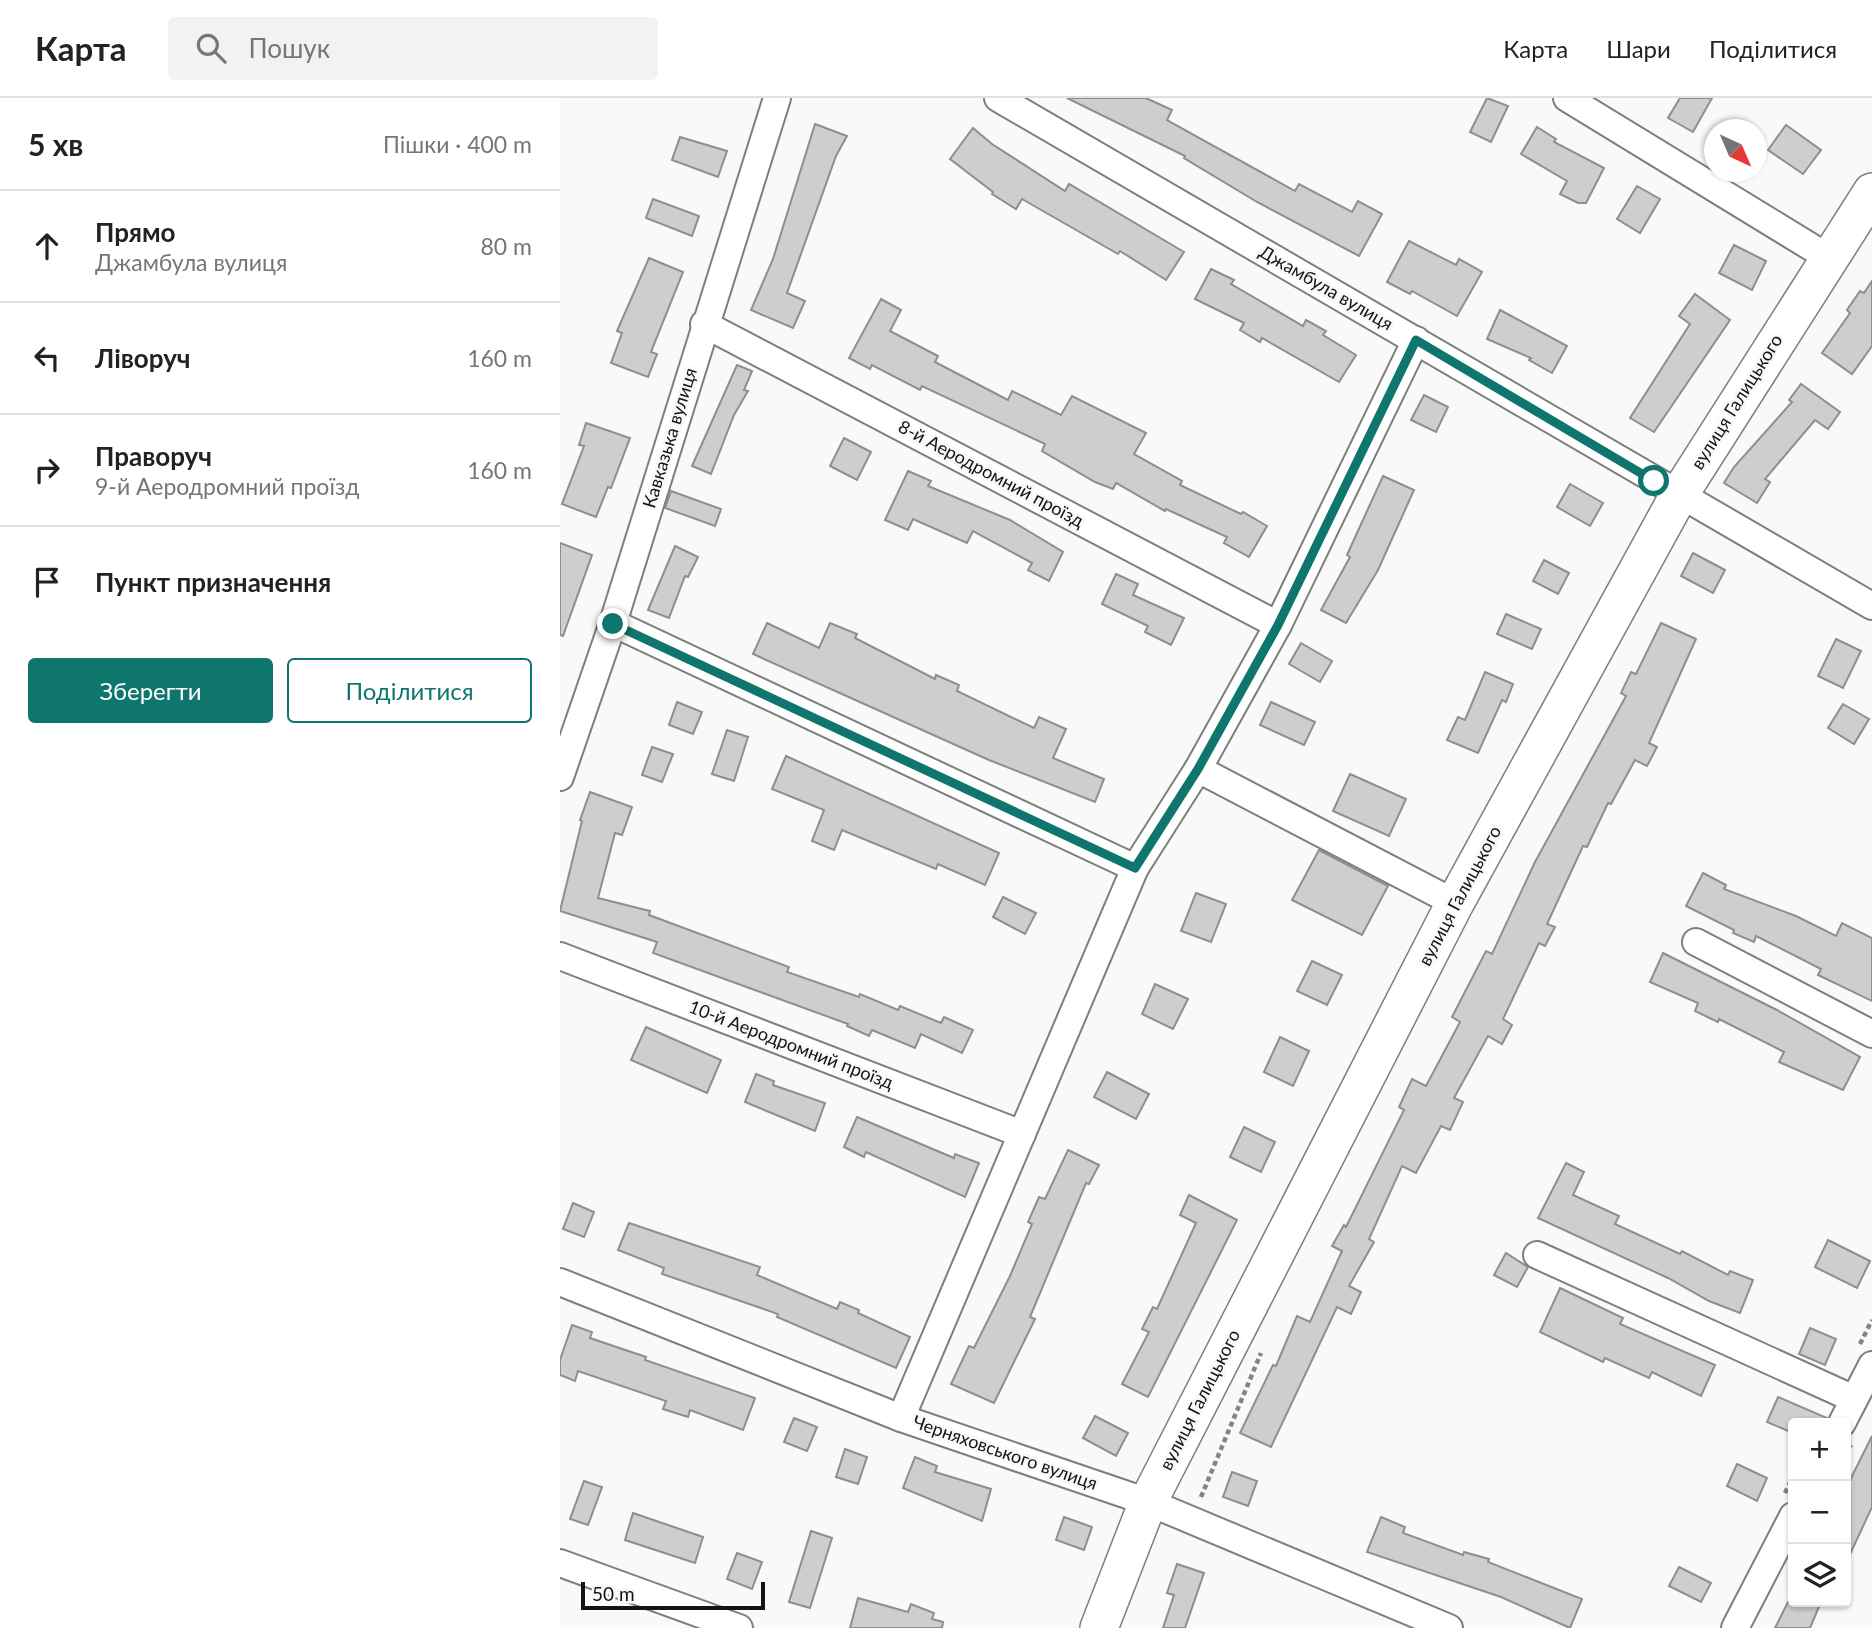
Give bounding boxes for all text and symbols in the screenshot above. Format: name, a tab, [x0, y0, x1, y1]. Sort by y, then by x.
search box	[168, 17, 658, 80]
text: Карта	[35, 28, 126, 68]
icon: search	[192, 29, 230, 67]
text: Пошук	[248, 32, 330, 64]
text: Карта	[1503, 34, 1568, 63]
text: Шари	[1606, 34, 1671, 63]
text: Поділитися	[1709, 34, 1837, 63]
north arrow	[1704, 119, 1767, 182]
text: 5 хв	[28, 126, 83, 162]
text: Пішки · 400 m	[383, 130, 532, 158]
text: Прямо	[95, 216, 176, 248]
icon: ahead	[28, 227, 66, 265]
text: 80 m	[481, 232, 532, 260]
street label: Джамбула вулиця	[1256, 240, 1397, 334]
text: Джамбула вулиця	[95, 248, 287, 276]
street label: вулиця Галицького	[1686, 330, 1787, 473]
icon: left	[28, 339, 66, 377]
text: Ліворуч	[95, 342, 191, 374]
text: 160 m	[467, 344, 532, 372]
street label: Кавказька вулиця	[637, 365, 701, 510]
street label: 8-й Аеродромний проїзд	[895, 415, 1088, 531]
text: Праворуч	[95, 440, 212, 472]
icon: right	[28, 451, 66, 489]
text: 160 m	[467, 456, 532, 484]
route start	[1638, 465, 1669, 496]
text: 9-й Аеродромний проїзд	[95, 472, 359, 500]
icon: arrive	[28, 563, 66, 601]
text: Пункт призначення	[95, 566, 331, 598]
route end	[597, 608, 628, 639]
button: Зберегти	[28, 658, 273, 723]
button: Поділитися	[287, 658, 532, 723]
street label: вулиця Галицького	[1413, 822, 1505, 969]
street label: 10-й Аеродромний проїзд	[686, 995, 897, 1093]
street label: вулиця Галицького	[1154, 1325, 1244, 1474]
street label: Черняховського вулиця	[910, 1410, 1101, 1494]
map controls	[1788, 1418, 1851, 1607]
button: +	[1788, 1418, 1851, 1481]
button: −	[1788, 1481, 1851, 1544]
button: layers	[1788, 1544, 1851, 1607]
scale bar	[581, 1579, 765, 1611]
text: 50 m	[592, 1582, 635, 1605]

